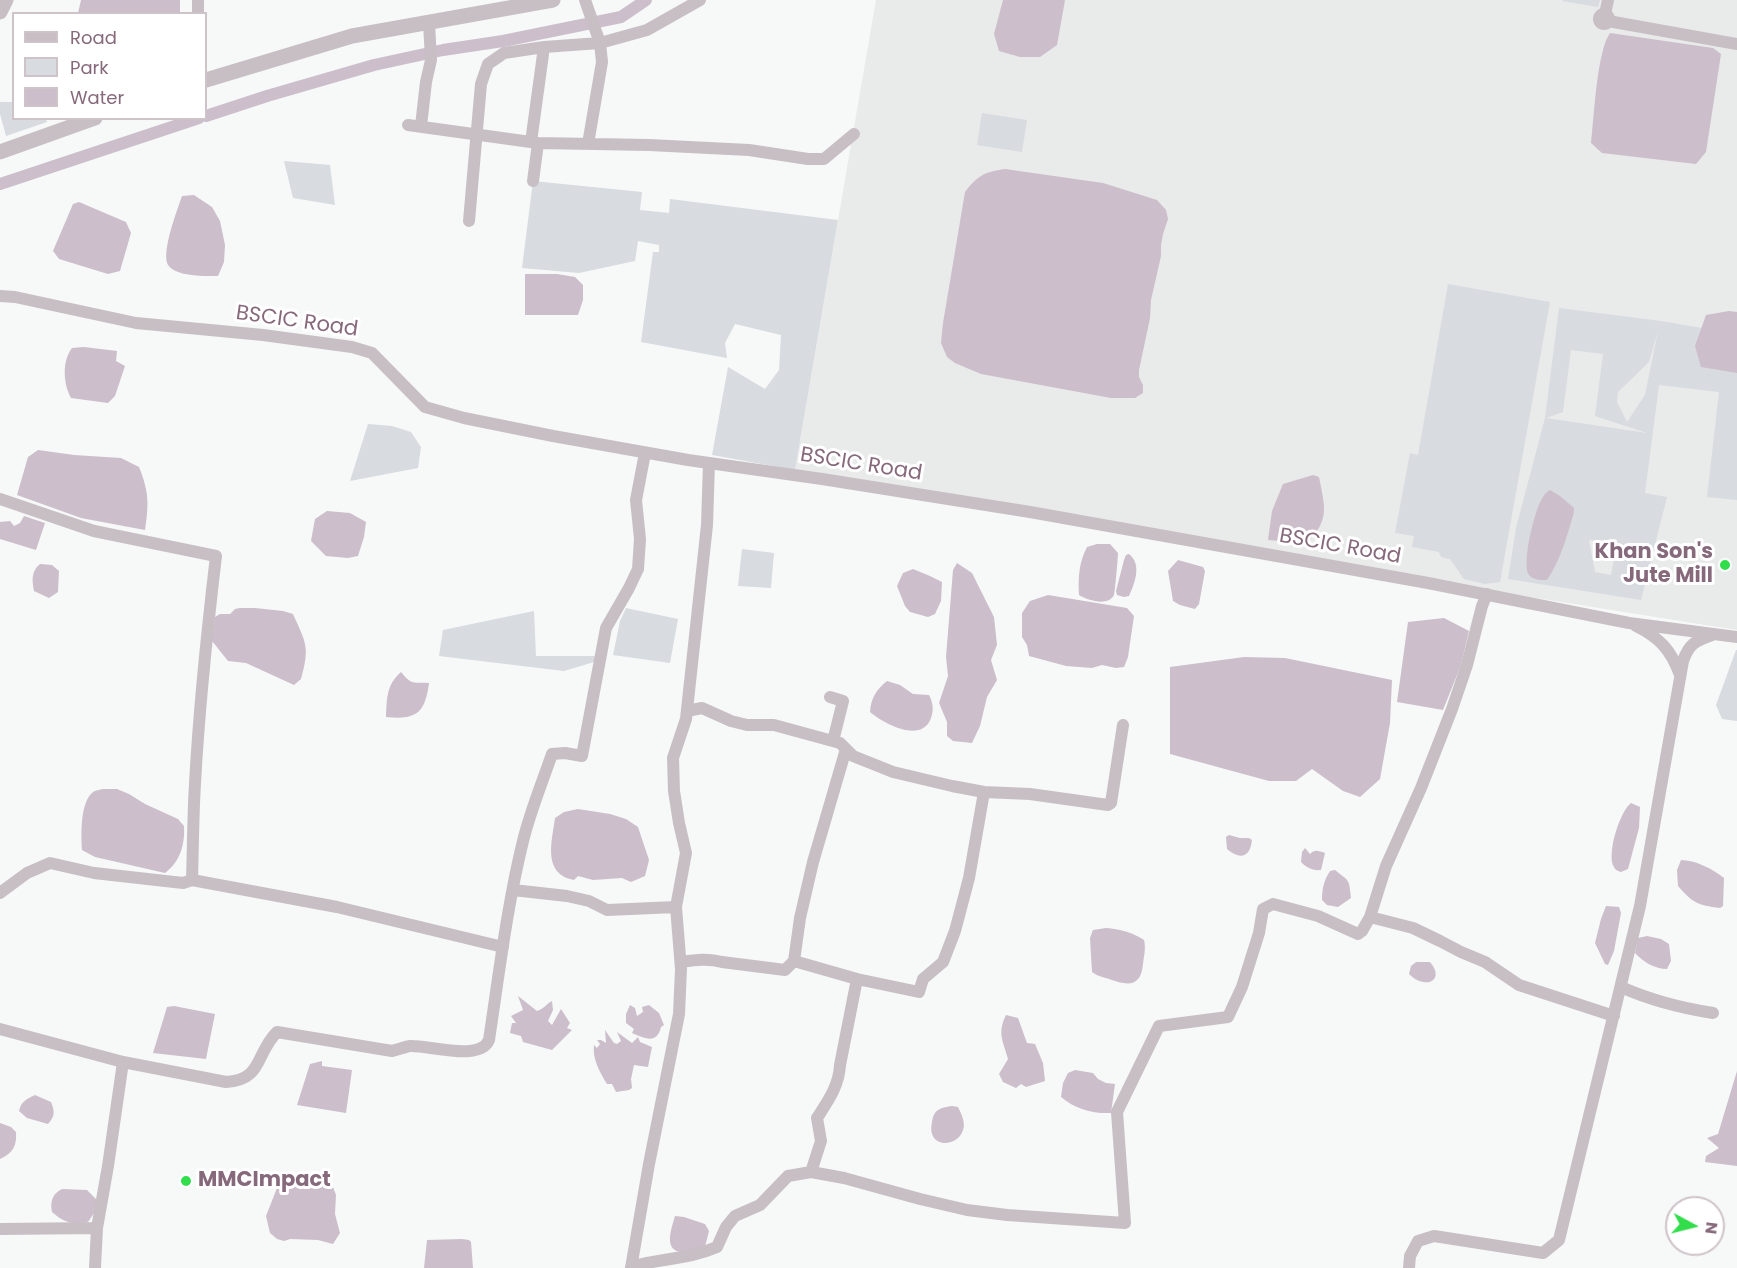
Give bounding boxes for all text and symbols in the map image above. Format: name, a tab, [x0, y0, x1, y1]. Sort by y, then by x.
legend	[12, 12, 207, 120]
text: Road	[70, 25, 117, 50]
text: Park	[70, 55, 109, 80]
text: Water	[70, 85, 124, 110]
street label: BSCIC Road	[234, 301, 360, 343]
street label: BSCIC Road	[798, 443, 924, 487]
street label: BSCIC Road	[1277, 524, 1403, 570]
place label: Khan Son's Jute Mill	[1595, 540, 1713, 590]
marker: Khan Son's Jute Mill	[1718, 558, 1732, 572]
place label: MMCImpact	[198, 1168, 331, 1194]
marker: MMCImpact	[179, 1174, 193, 1188]
north arrow	[1665, 1196, 1725, 1256]
text: N	[1699, 1221, 1724, 1235]

